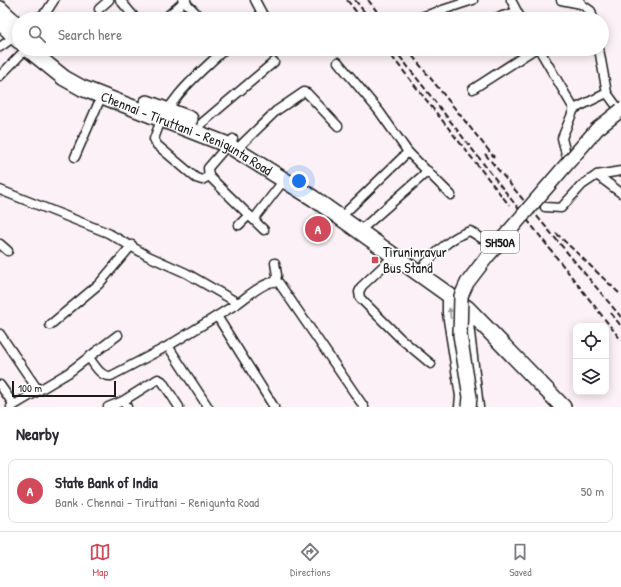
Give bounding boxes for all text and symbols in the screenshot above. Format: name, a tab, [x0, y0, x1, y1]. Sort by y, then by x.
search box	[12, 12, 609, 56]
icon: search	[26, 23, 48, 45]
text: Search here	[58, 24, 122, 45]
street label: Chennai - Tiruttani - Renigunta Road	[98, 86, 277, 180]
your location	[289, 171, 309, 191]
pin: A	[305, 214, 331, 244]
road number: SH50A	[481, 231, 519, 253]
place label: Tiruninravur Bus Stand	[383, 242, 448, 277]
marker: Tiruninravur Bus Stand	[370, 255, 380, 265]
one-way arrow	[446, 307, 453, 319]
map controls	[573, 323, 609, 395]
button: locate	[573, 323, 609, 359]
button: layers	[573, 359, 609, 395]
scale bar	[12, 379, 116, 398]
text: 100 m	[18, 381, 42, 395]
text: Nearby	[16, 422, 59, 445]
text: State Bank of India	[55, 472, 158, 493]
text: A	[27, 482, 33, 500]
text: 50 m	[581, 482, 604, 500]
text: Bank · Chennai - Tiruttani - Renigunta Road	[55, 493, 259, 511]
tab: Map	[89, 541, 111, 579]
tab: Directions	[290, 541, 331, 579]
tab: Saved	[509, 541, 532, 579]

